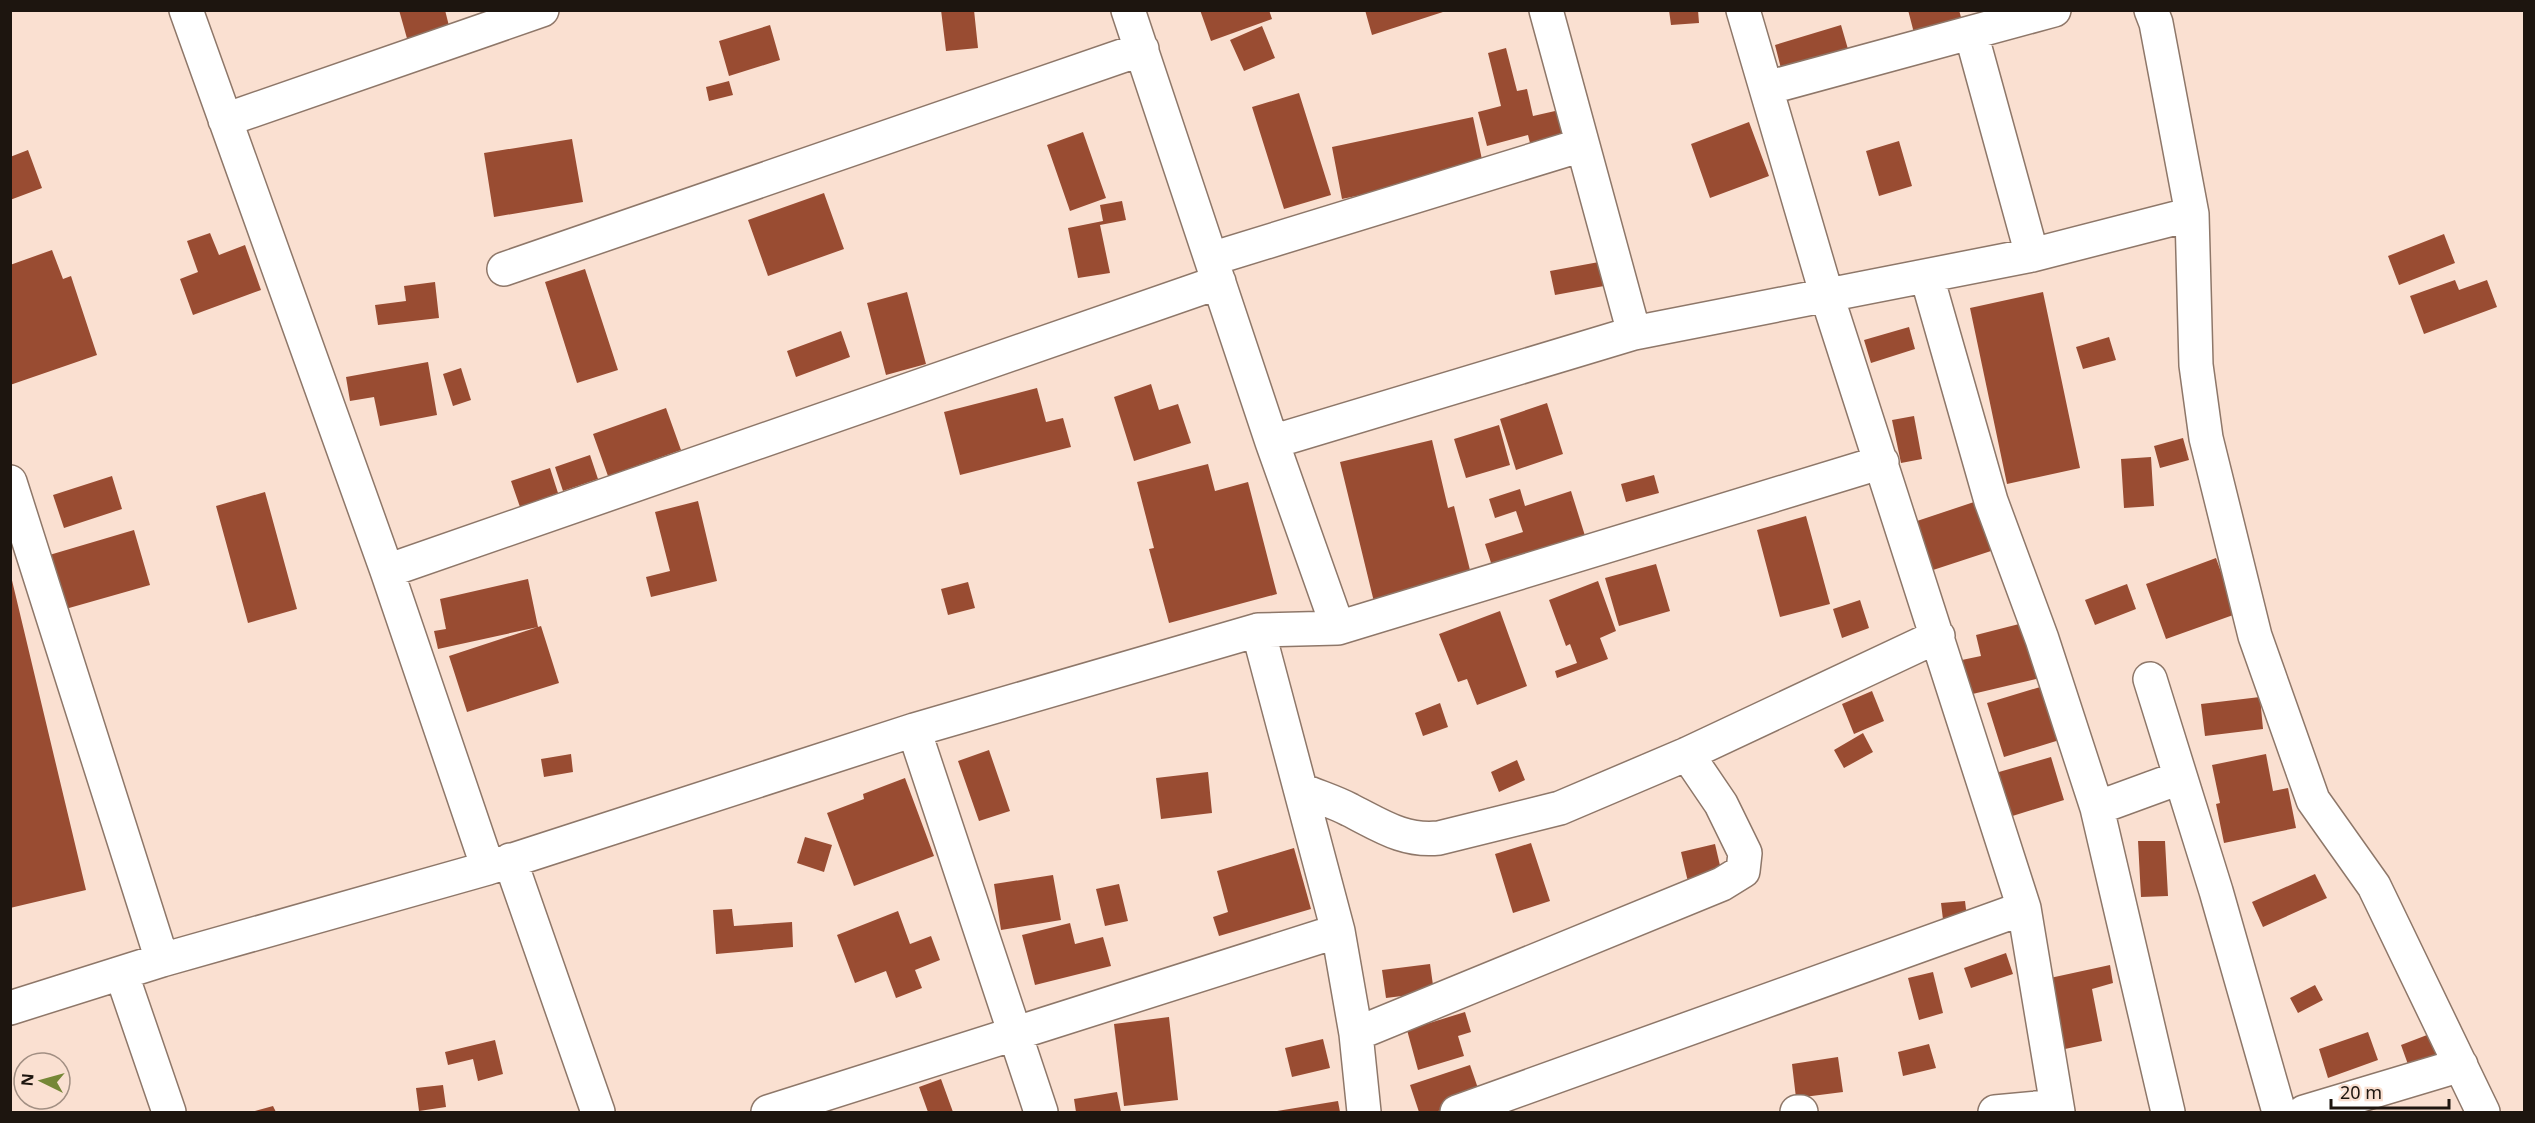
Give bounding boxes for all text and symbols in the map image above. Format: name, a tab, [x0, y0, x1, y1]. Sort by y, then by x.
north arrow	[12, 1051, 72, 1111]
text: N	[16, 1072, 39, 1087]
scale bar	[2331, 1072, 2450, 1110]
text: 20 m	[2340, 1080, 2382, 1104]

